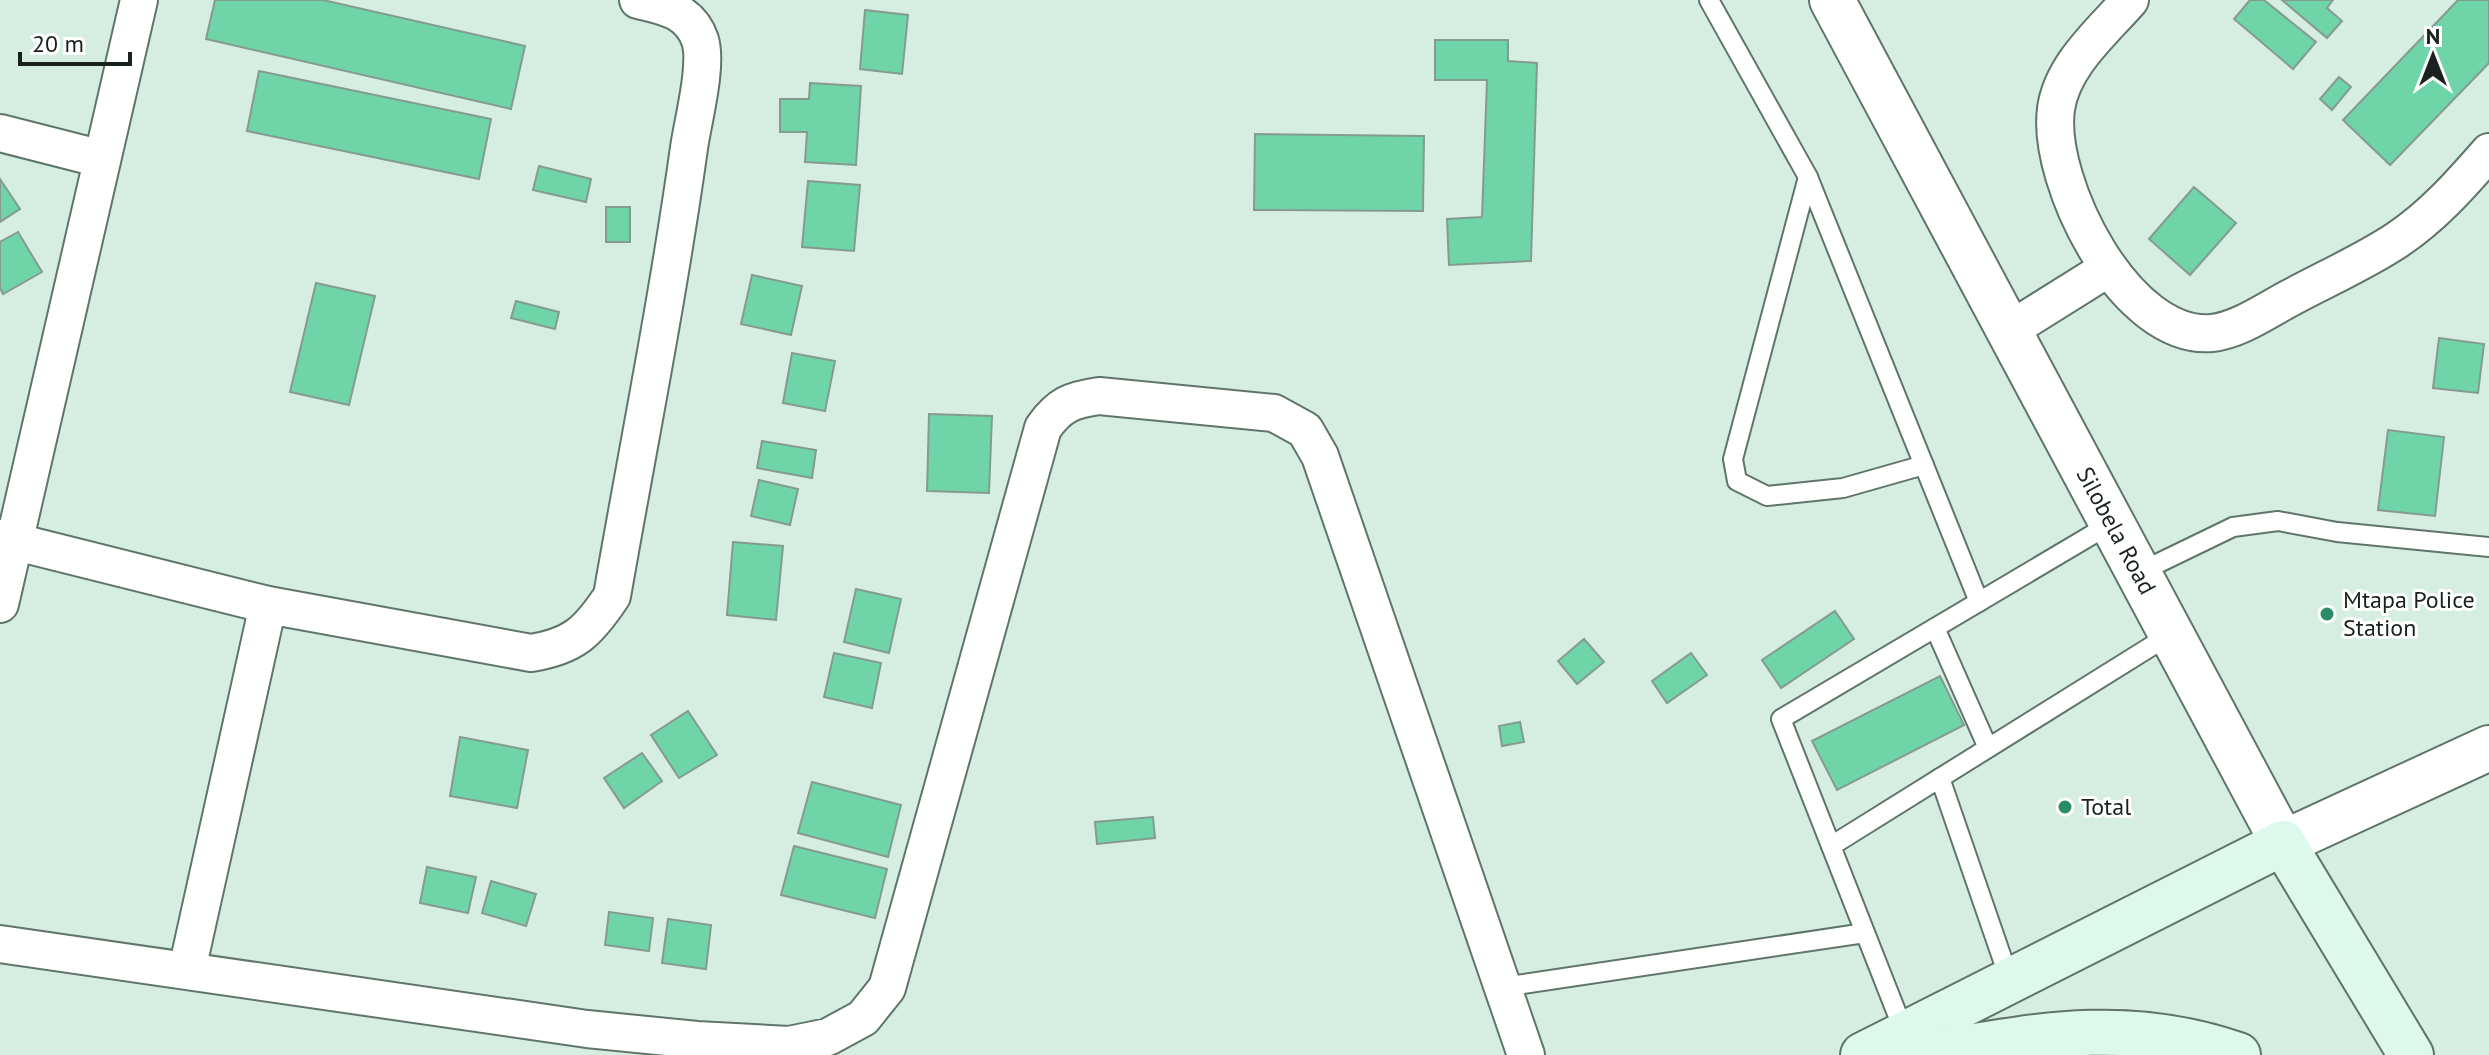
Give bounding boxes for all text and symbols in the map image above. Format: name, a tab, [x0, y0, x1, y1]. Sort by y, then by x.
scale bar	[20, 16, 130, 66]
north arrow	[2393, 16, 2473, 96]
text: N	[2426, 22, 2440, 50]
text: 20 m	[32, 28, 84, 59]
street label: Silobela Road	[2070, 461, 2163, 600]
place label: Mtapa Police Station	[2343, 584, 2475, 643]
marker: Mtapa Police Station	[2318, 605, 2336, 623]
place label: Total	[2081, 791, 2131, 822]
marker: Total	[2056, 798, 2074, 816]

